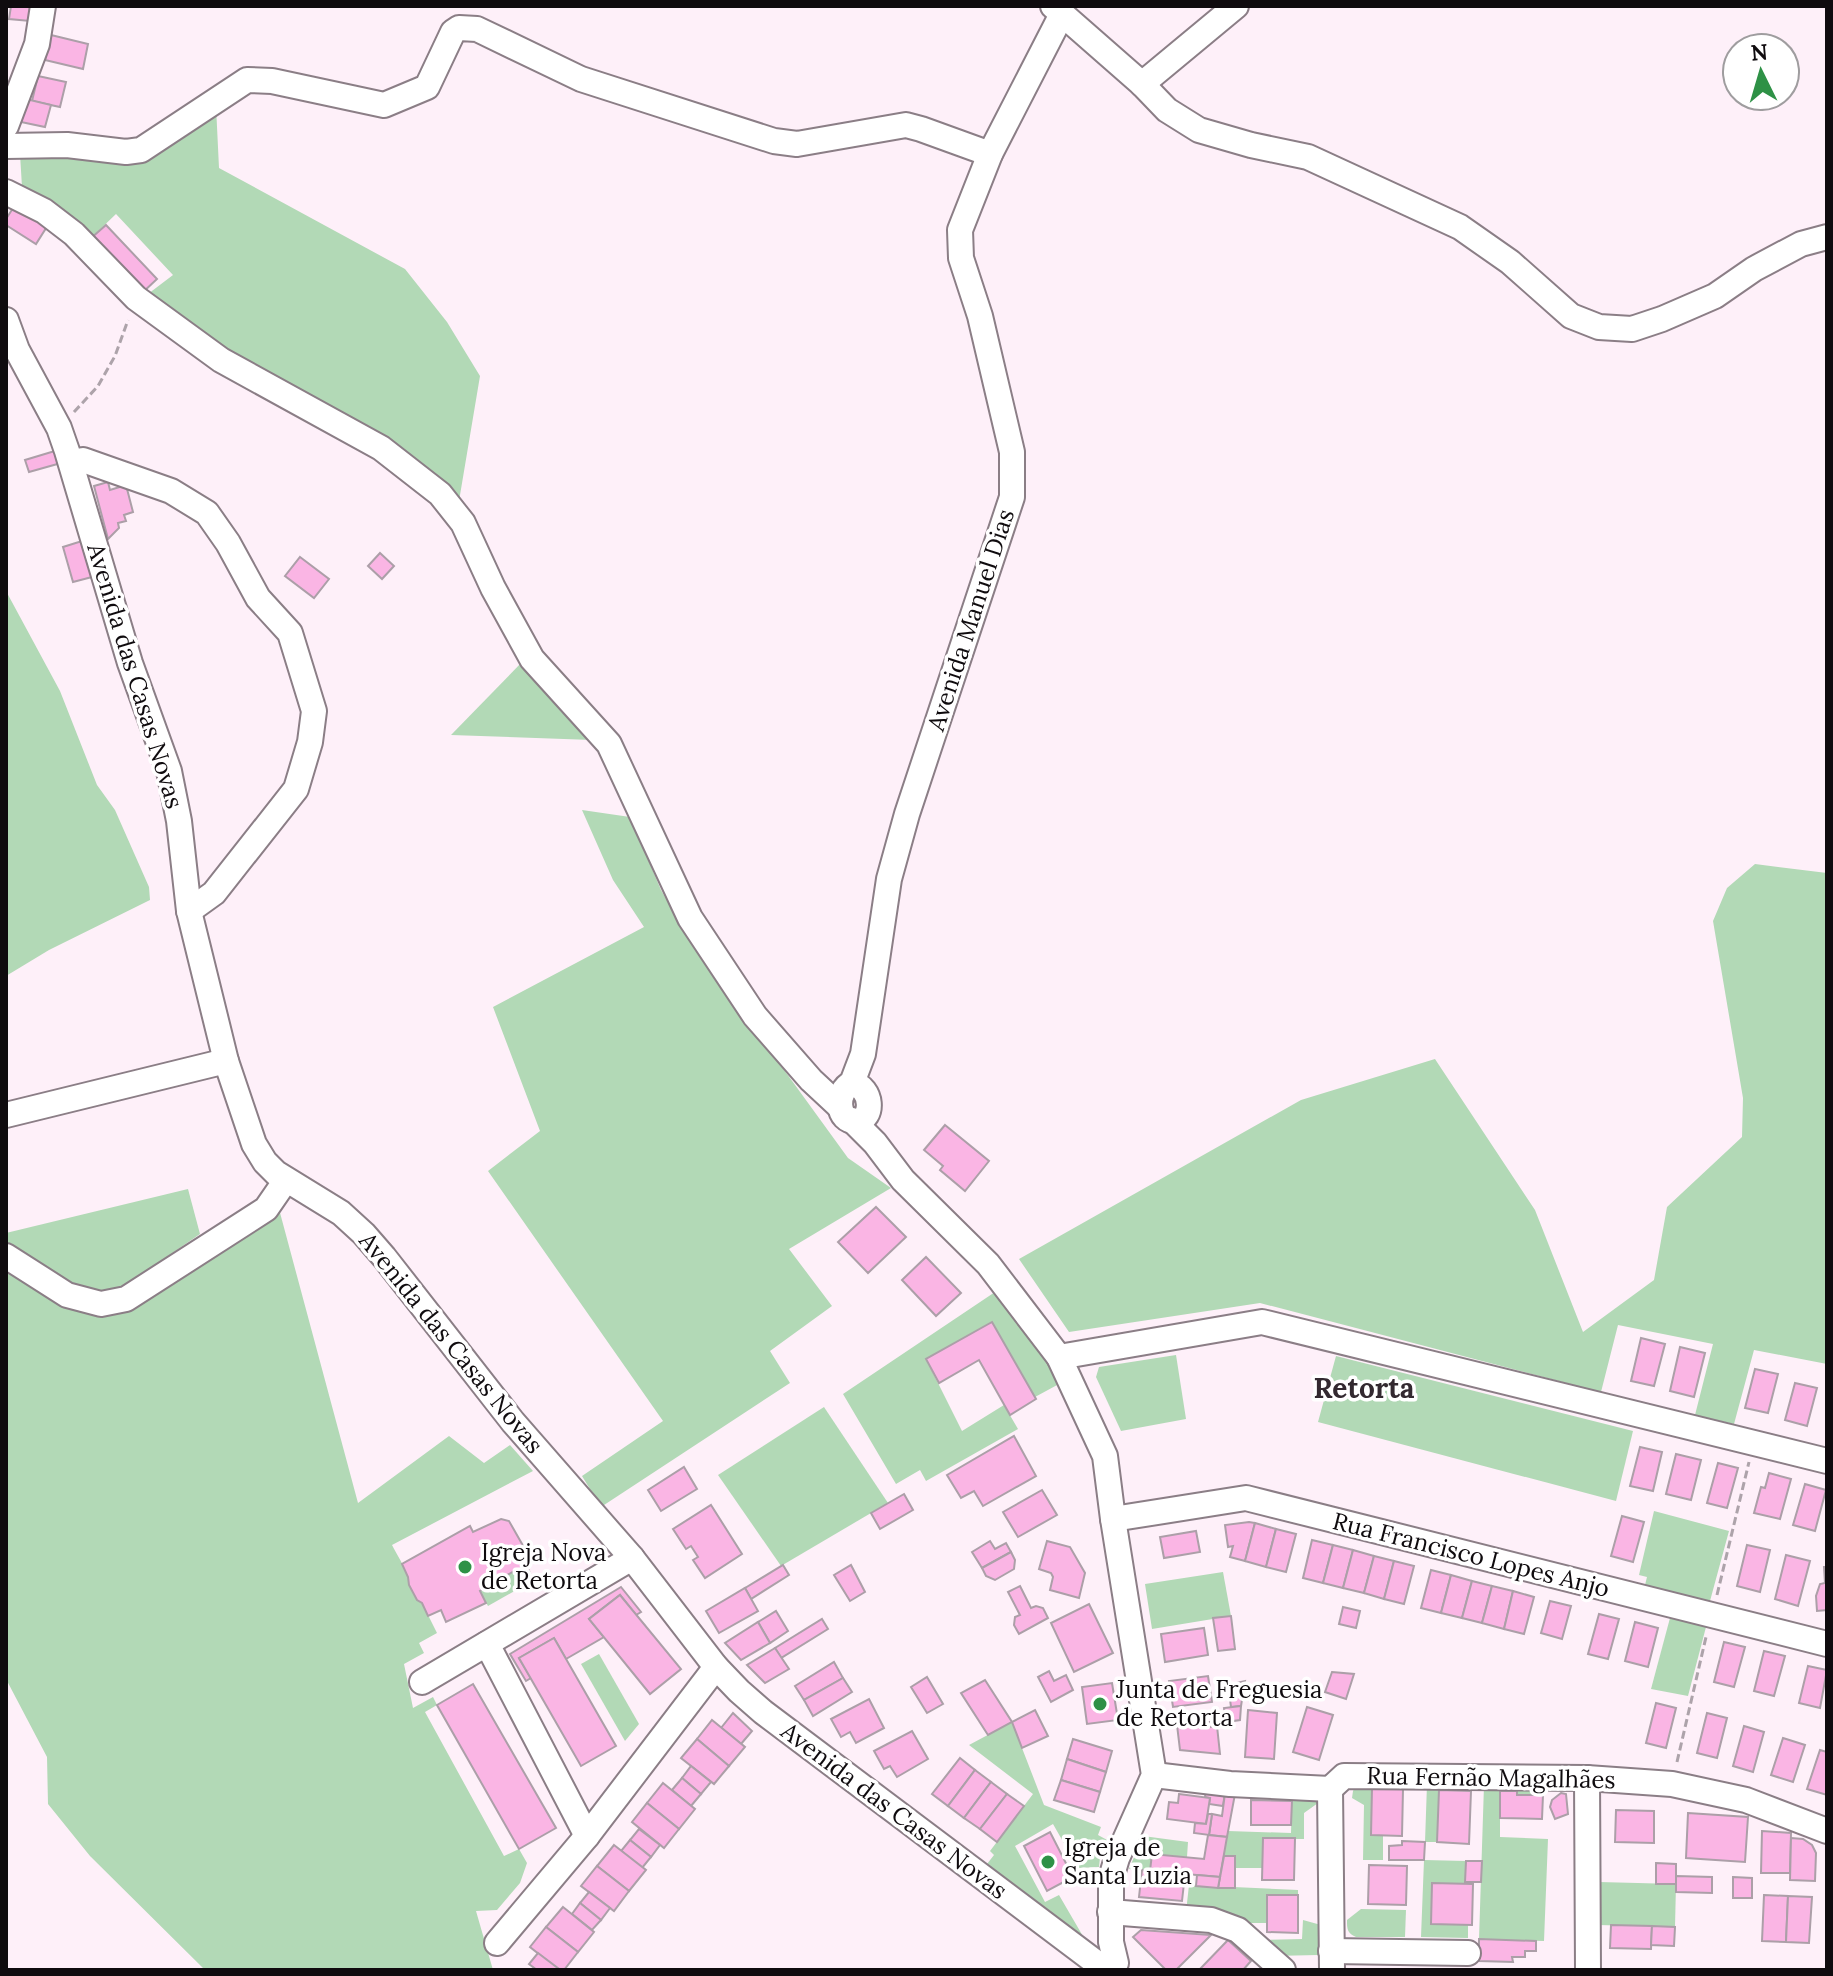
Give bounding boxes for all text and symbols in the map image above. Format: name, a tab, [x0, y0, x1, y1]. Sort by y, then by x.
north arrow	[1721, 32, 1801, 112]
text: N	[1750, 37, 1769, 67]
street label: Avenida Manuel Dias	[920, 505, 1021, 736]
street label: Avenida das Casas Novas	[80, 539, 191, 812]
street label: Avenida das Casas Novas	[352, 1225, 550, 1459]
district label: Retorta	[1314, 1370, 1415, 1406]
street label: Rua Francisco Lopes Anjo	[1329, 1505, 1613, 1604]
place label: Igreja Nova de Retorta	[481, 1537, 606, 1596]
marker: Igreja Nova de Retorta	[456, 1558, 474, 1576]
place label: Junta de Freguesia de Retorta	[1115, 1674, 1322, 1733]
marker: Junta de Freguesia de Retorta	[1091, 1695, 1109, 1713]
street label: Avenida das Casas Novas	[774, 1715, 1014, 1906]
street label: Rua Fernão Magalhães	[1366, 1760, 1616, 1795]
place label: Igreja de Santa Luzia	[1064, 1832, 1192, 1891]
marker: Igreja de Santa Luzia	[1039, 1853, 1057, 1871]

